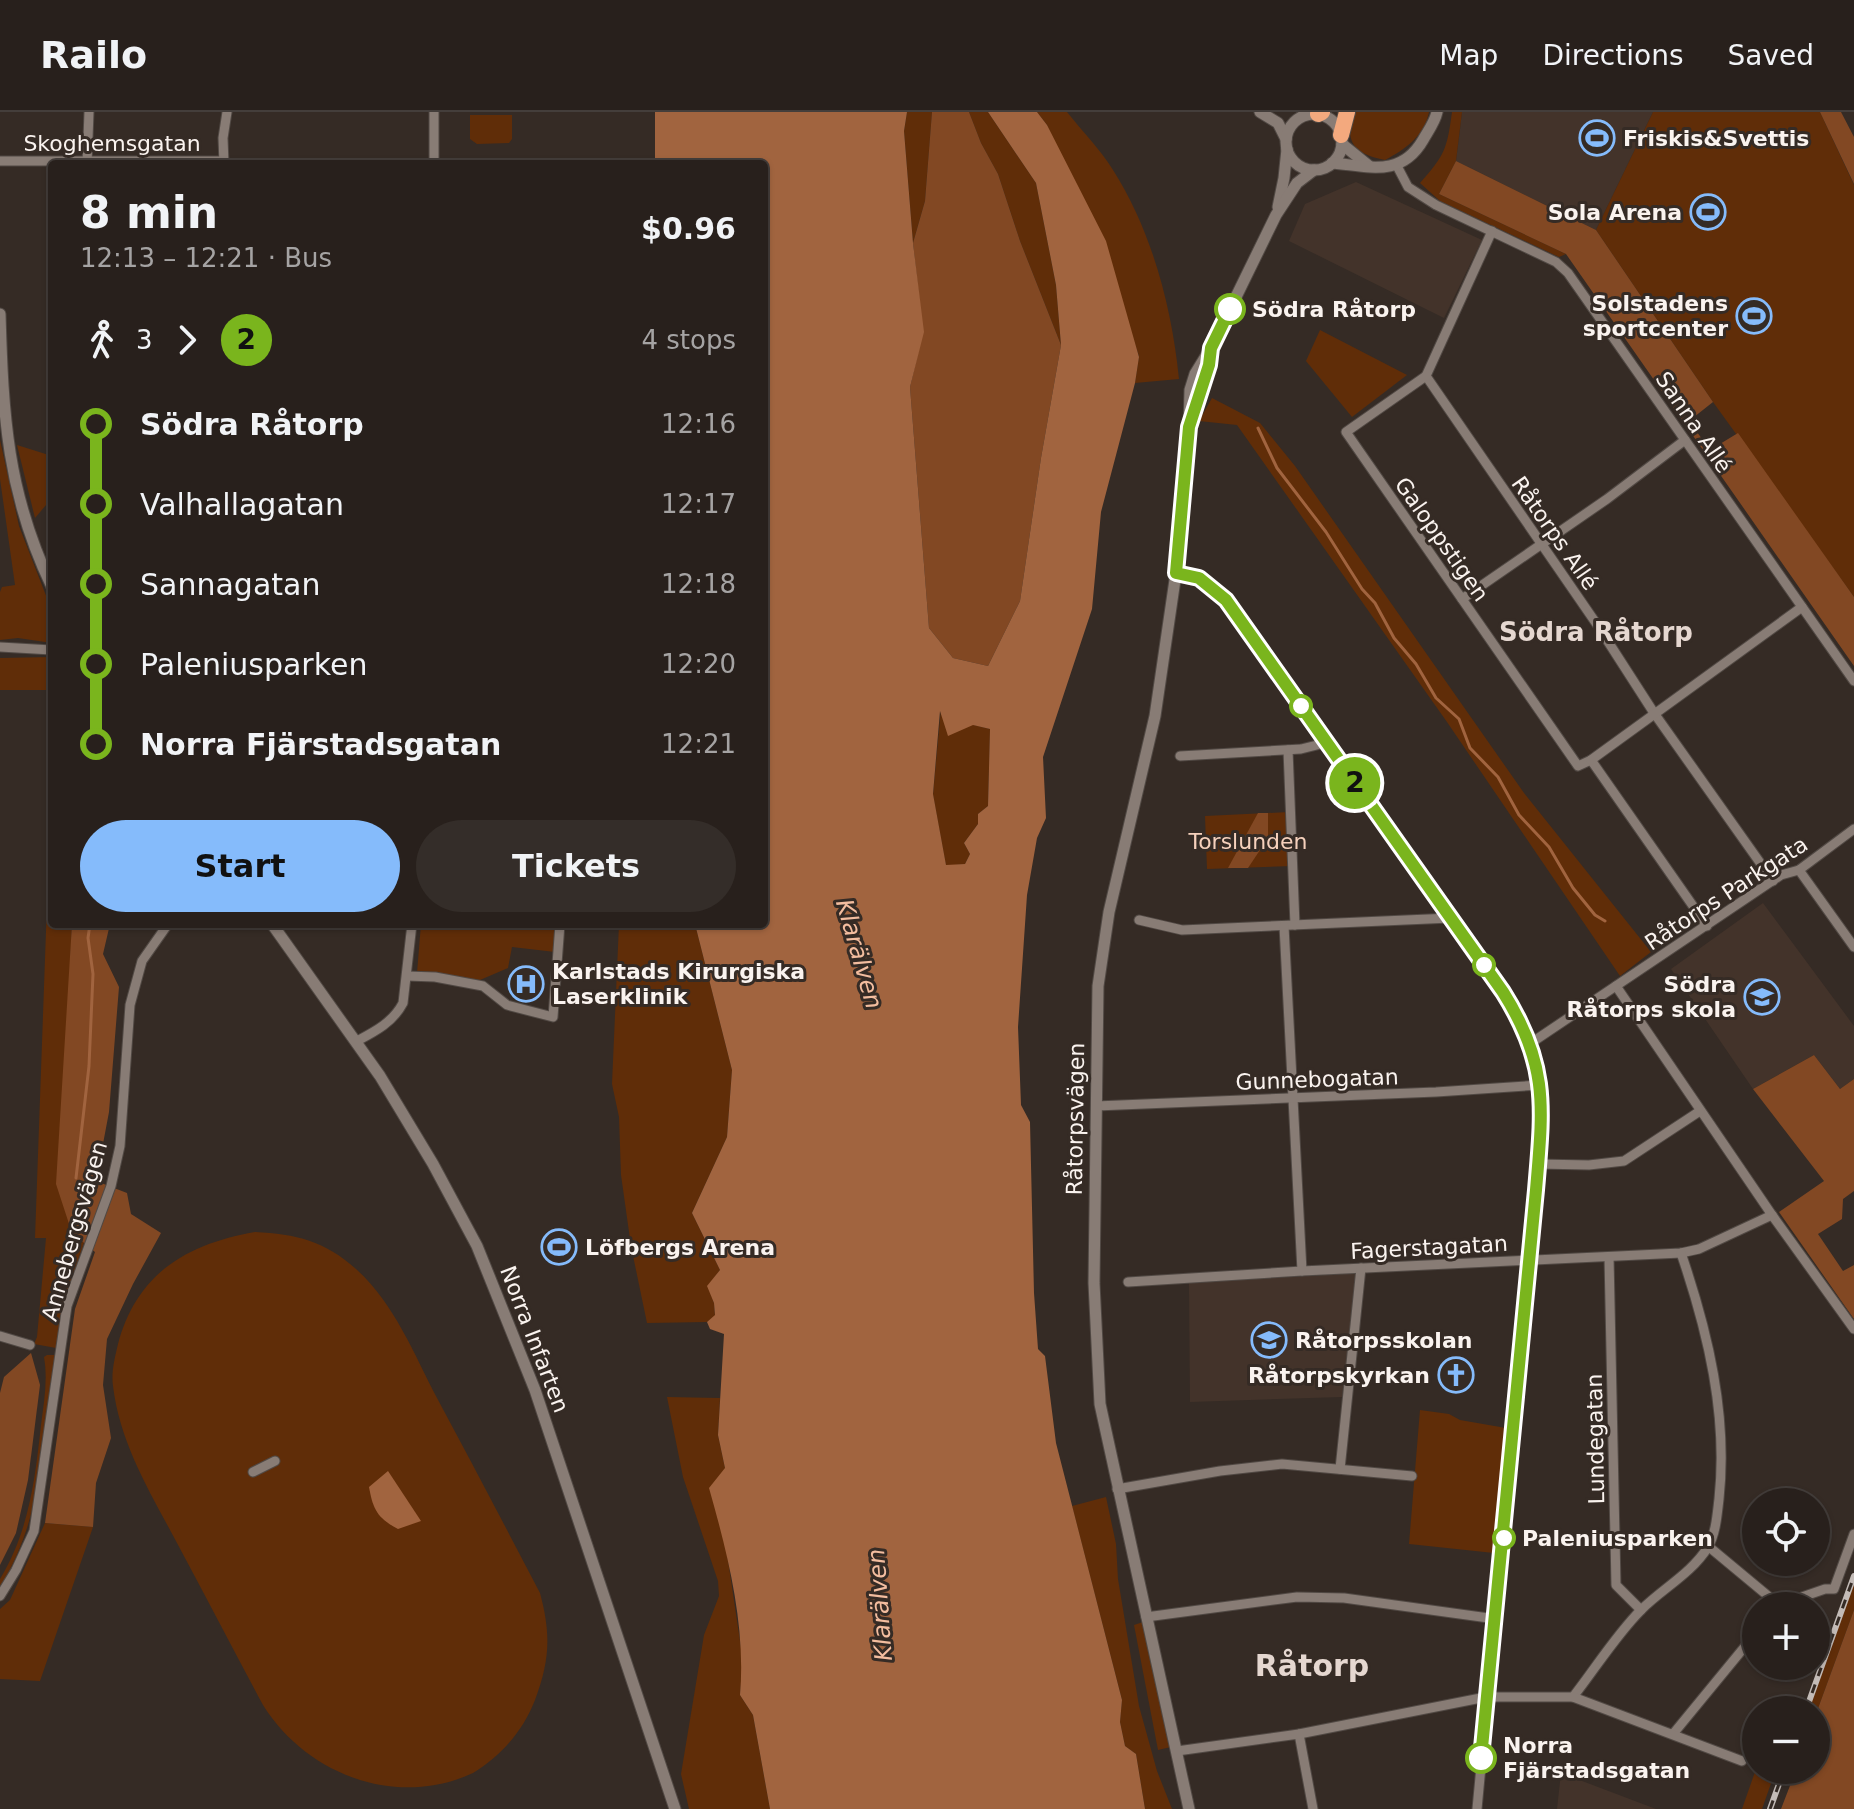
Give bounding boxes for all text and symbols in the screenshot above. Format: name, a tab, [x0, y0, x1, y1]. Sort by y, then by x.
text: Railo	[40, 33, 147, 77]
text: Map	[1439, 39, 1498, 72]
text: Directions	[1542, 39, 1683, 72]
text: Saved	[1727, 39, 1814, 72]
sports icon: Friskis&Svettis	[1578, 119, 1616, 157]
place label: Friskis&Svettis	[1623, 126, 1809, 151]
street label: Skoghemsgatan	[23, 131, 201, 156]
text: 8 min	[80, 187, 218, 238]
sports icon: Sola Arena	[1689, 193, 1727, 231]
place label: Sola Arena	[1548, 200, 1682, 225]
text: $0.96	[641, 211, 736, 246]
text: 12:13 – 12:21 · Bus	[80, 243, 332, 273]
place label: Solstadens sportcenter	[1583, 291, 1728, 341]
marker: Södra Råtorp	[1215, 294, 1245, 324]
place label: Södra Råtorp	[1252, 297, 1416, 322]
sports icon: Solstadens sportcenter	[1735, 297, 1773, 335]
icon: walk	[80, 318, 124, 362]
icon: forward	[165, 318, 209, 362]
text: 2	[237, 323, 256, 356]
text: 3	[136, 325, 153, 355]
text: 4 stops	[641, 325, 736, 355]
street label: Sanna Allé	[1651, 367, 1737, 478]
text: Södra Råtorp	[140, 407, 364, 442]
text: 12:16	[661, 409, 736, 439]
street label: Galoppstigen	[1390, 472, 1494, 606]
street label: Råtorps Allé	[1506, 472, 1603, 595]
text: Valhallagatan	[140, 487, 344, 522]
text: 12:17	[661, 489, 736, 519]
text: Sannagatan	[140, 567, 320, 602]
text: 12:18	[661, 569, 736, 599]
district label: Södra Råtorp	[1499, 616, 1693, 647]
text: Paleniusparken	[140, 647, 367, 682]
text: 12:20	[661, 649, 736, 679]
unlabelled marker	[1290, 695, 1312, 717]
text: Norra Fjärstadsgatan	[140, 727, 501, 762]
text: 12:21	[661, 729, 736, 759]
line badge: 2	[1329, 757, 1381, 809]
text: 2	[1345, 766, 1365, 799]
button: Start	[80, 820, 400, 912]
button: Tickets	[416, 820, 736, 912]
park label: Torslunden	[1187, 829, 1308, 854]
street label: Råtorps Parkgata	[1640, 831, 1812, 955]
water label: Klarälven	[830, 896, 888, 1012]
unlabelled marker	[1473, 954, 1495, 976]
place label: Karlstads Kirurgiska Laserklinik	[552, 959, 805, 1009]
hospital icon: Karlstads Kirurgiska Laserklinik	[507, 965, 545, 1003]
place label: Södra Råtorps skola	[1567, 972, 1736, 1022]
school or university icon: Södra Råtorps skola	[1743, 978, 1781, 1016]
street label: Råtorpsvägen	[1062, 1042, 1089, 1196]
street label: Gunnebogatan	[1235, 1064, 1399, 1095]
street label: Annebergsvägen	[37, 1138, 112, 1324]
sports icon: Löfbergs Arena	[540, 1228, 578, 1266]
street label: Fagerstagatan	[1350, 1231, 1508, 1264]
place label: Löfbergs Arena	[585, 1235, 775, 1260]
street label: Norra Infarten	[495, 1262, 574, 1416]
school or university icon: Råtorpsskolan	[1250, 1321, 1288, 1359]
place label: Råtorpsskolan	[1295, 1328, 1472, 1353]
church icon: Råtorpskyrkan	[1437, 1356, 1475, 1394]
place label: Råtorpskyrkan	[1248, 1363, 1430, 1388]
street label: Lundegatan	[1582, 1373, 1609, 1505]
map controls	[1742, 1488, 1830, 1784]
button: locate	[1742, 1488, 1830, 1576]
place label: Paleniusparken	[1522, 1526, 1713, 1551]
marker: Paleniusparken	[1493, 1527, 1515, 1549]
water label: Klarälven	[862, 1548, 898, 1662]
button: +	[1742, 1592, 1830, 1680]
district label: Råtorp	[1255, 1648, 1369, 1683]
button: −	[1742, 1696, 1830, 1784]
place label: Norra Fjärstadsgatan	[1503, 1733, 1690, 1783]
marker: Norra Fjärstadsgatan	[1466, 1743, 1496, 1773]

